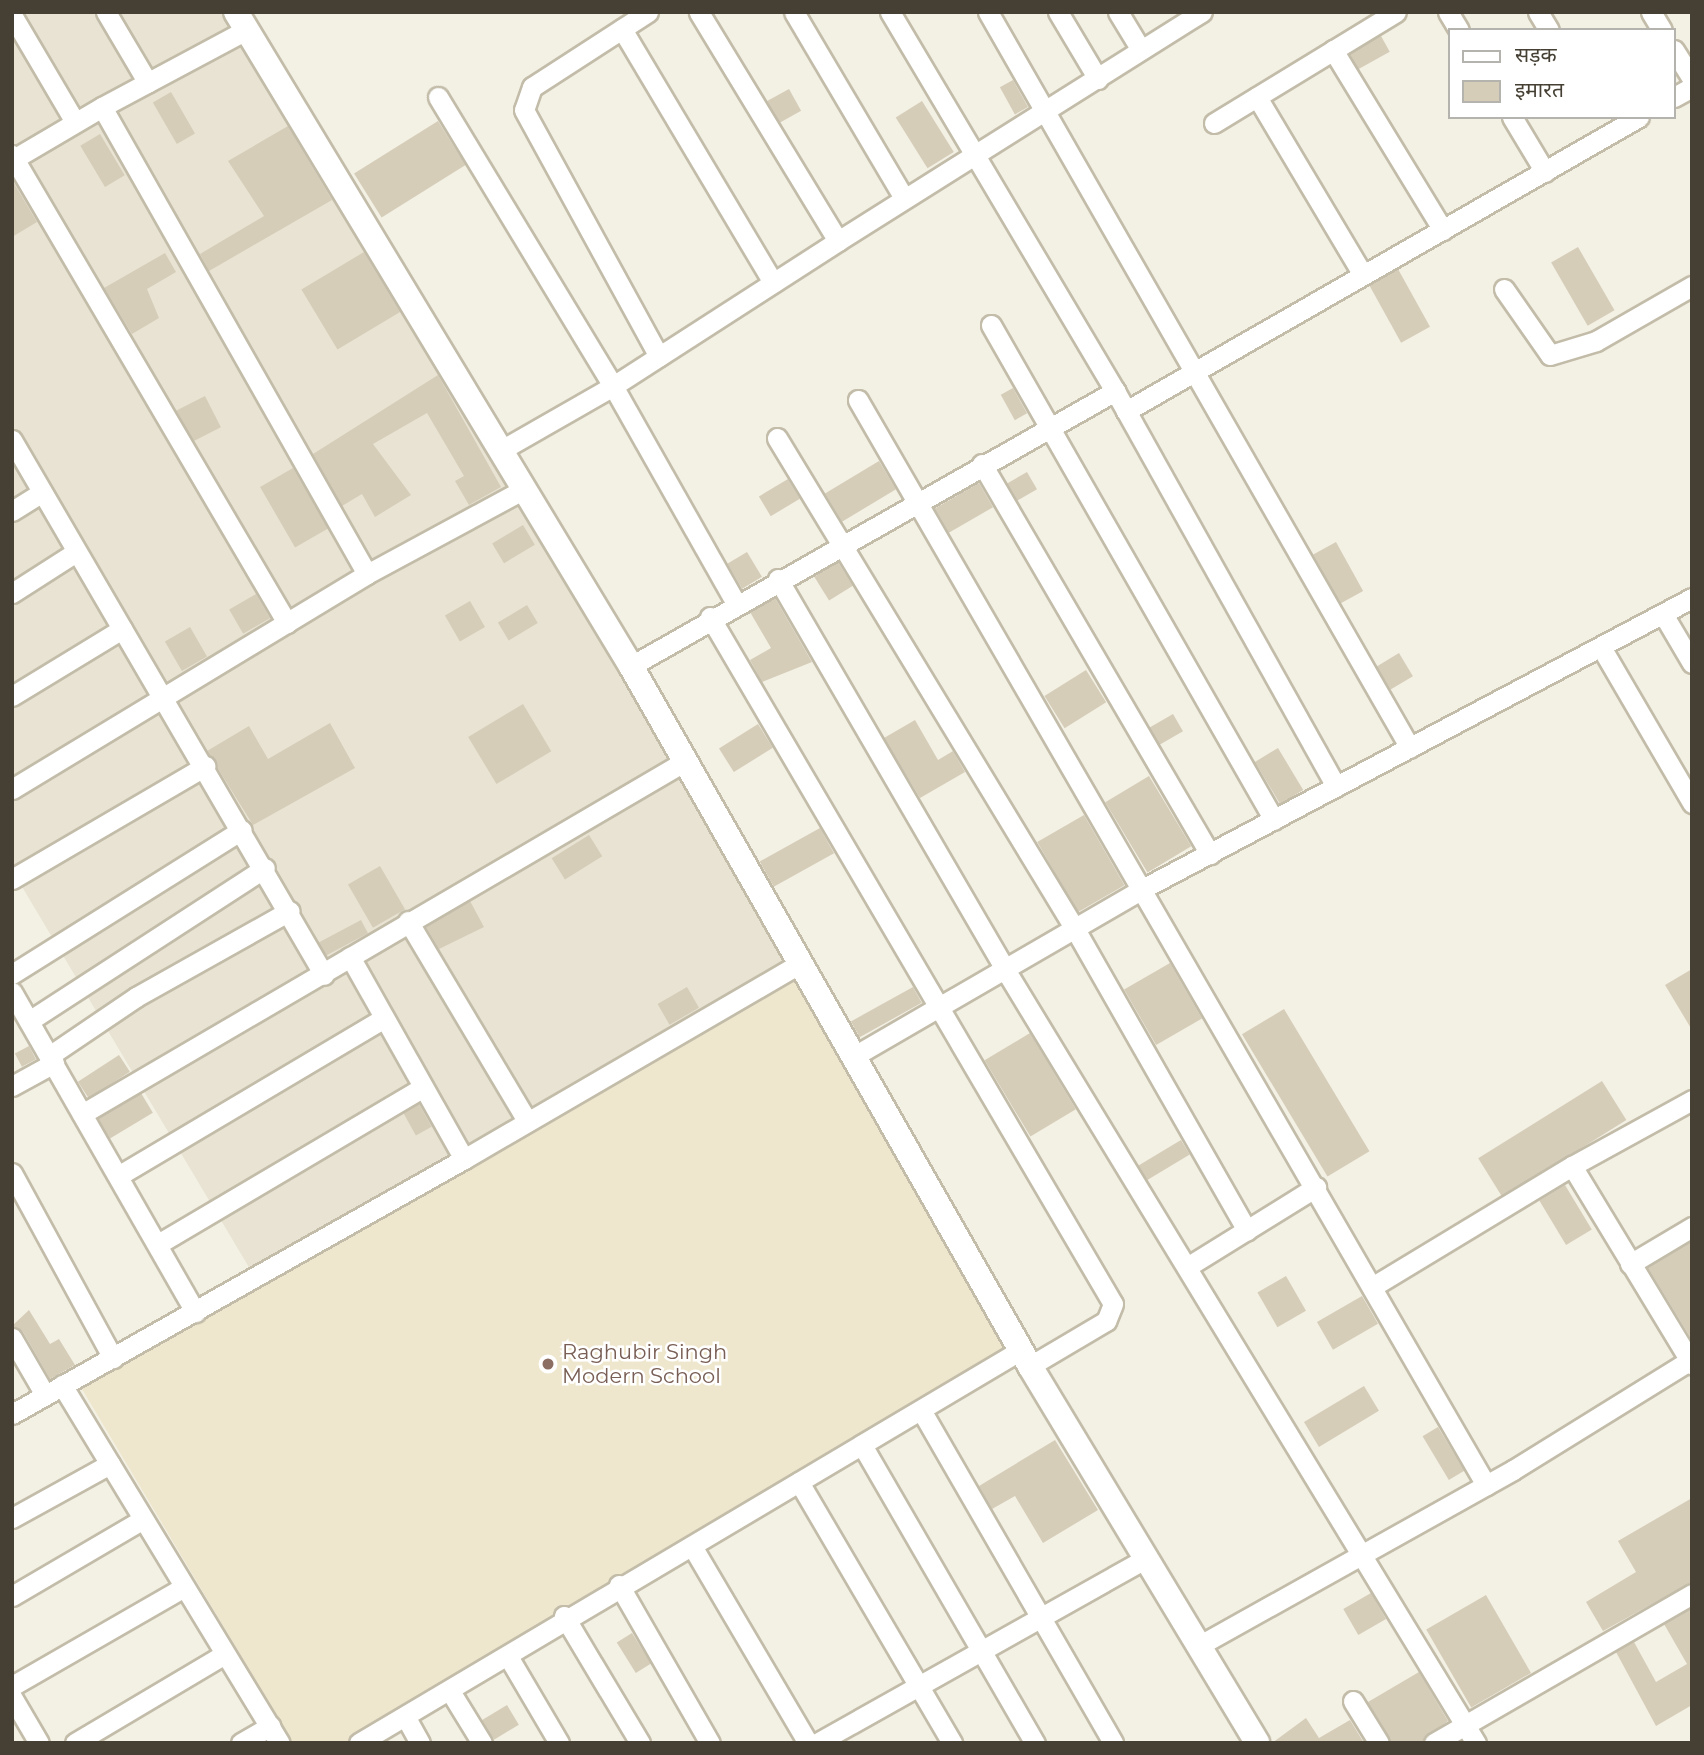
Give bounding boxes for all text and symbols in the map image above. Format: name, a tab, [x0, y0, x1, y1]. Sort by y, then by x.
legend	[1448, 28, 1676, 119]
text: सड़क	[1515, 42, 1557, 67]
text: इमारत	[1515, 77, 1564, 102]
place label: Raghubir Singh Modern School	[562, 1339, 727, 1389]
marker: Raghubir Singh Modern School	[540, 1356, 556, 1372]

